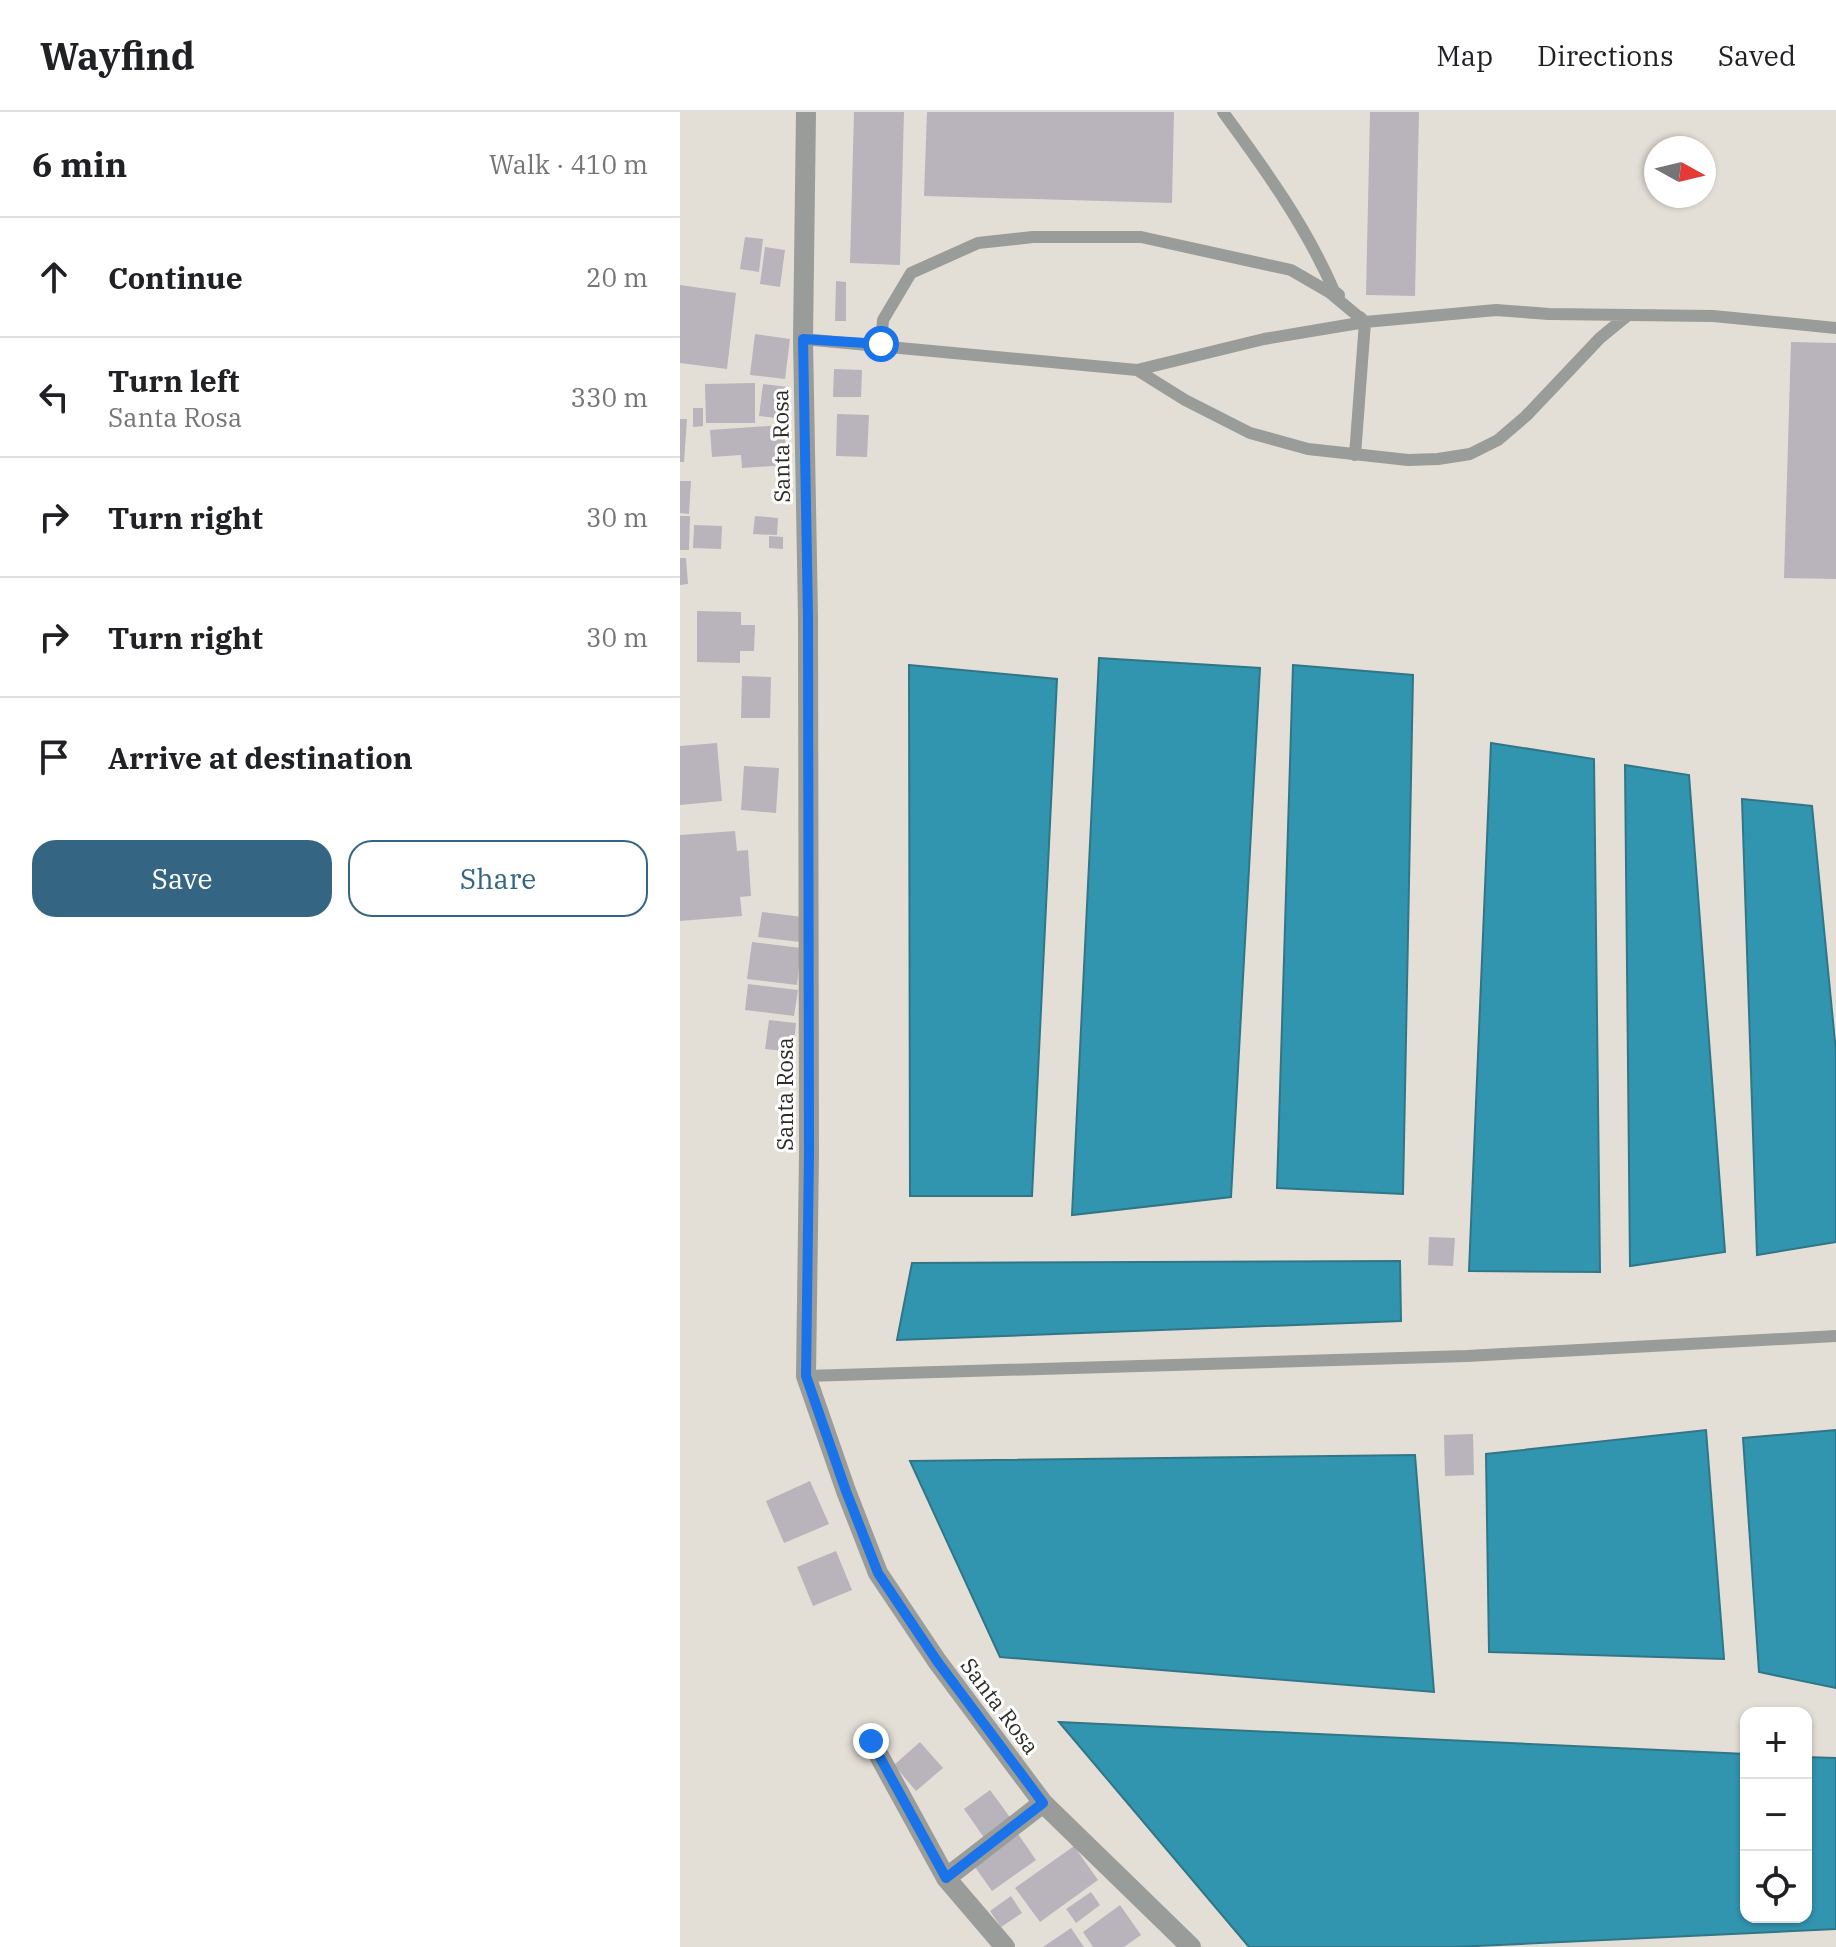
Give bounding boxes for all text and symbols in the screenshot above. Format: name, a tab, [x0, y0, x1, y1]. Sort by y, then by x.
text: Wayfind	[40, 31, 195, 80]
text: Map	[1436, 37, 1493, 74]
text: Directions	[1537, 37, 1674, 74]
text: Saved	[1718, 37, 1796, 74]
north arrow	[1644, 136, 1716, 208]
text: 6 min	[32, 142, 127, 186]
text: Walk · 410 m	[489, 147, 648, 181]
icon: ahead	[32, 255, 76, 299]
text: Continue	[108, 258, 243, 297]
text: 20 m	[586, 260, 648, 294]
route start	[863, 326, 899, 362]
text: Turn left	[108, 361, 240, 400]
icon: left	[32, 375, 76, 419]
text: 330 m	[570, 380, 648, 414]
street label: Santa Rosa	[765, 389, 796, 503]
text: Santa Rosa	[108, 400, 242, 434]
icon: right	[32, 495, 76, 539]
text: Turn right	[108, 498, 263, 537]
text: 30 m	[586, 500, 648, 534]
icon: right	[32, 615, 76, 659]
text: Turn right	[108, 618, 263, 657]
text: 30 m	[586, 620, 648, 654]
icon: arrive	[32, 735, 76, 779]
text: Arrive at destination	[108, 738, 413, 777]
button: Save	[32, 840, 332, 917]
button: Share	[348, 840, 648, 917]
street label: Santa Rosa	[770, 1037, 799, 1151]
street label: Santa Rosa	[955, 1652, 1046, 1760]
map controls	[1740, 1707, 1812, 1923]
button: +	[1740, 1707, 1812, 1779]
route end	[853, 1723, 889, 1759]
button: −	[1740, 1779, 1812, 1851]
button: locate	[1740, 1851, 1812, 1923]

